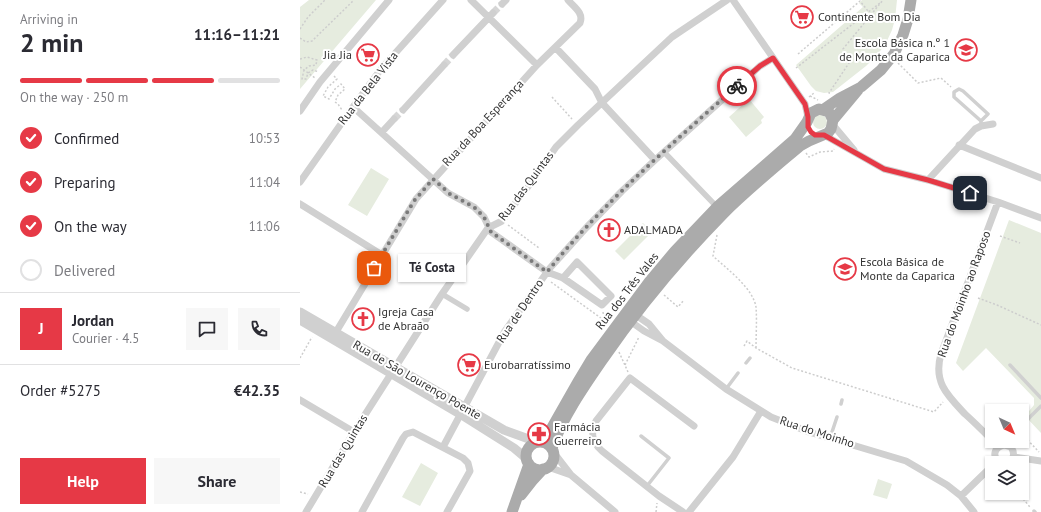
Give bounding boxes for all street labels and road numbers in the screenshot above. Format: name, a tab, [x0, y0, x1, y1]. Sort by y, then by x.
street label: Rua da Bela Vista	[334, 48, 401, 127]
street label: Rua da Boa Esperança	[439, 76, 527, 169]
street label: Rua das Quintas	[495, 148, 557, 223]
street label: Rua do Moinho ao Raposo	[934, 228, 993, 359]
street label: Rua dos Três Vales	[592, 249, 661, 332]
street label: Rua de Dentro	[493, 276, 546, 345]
street label: Rua de São Lourenço Poente	[350, 337, 484, 422]
street label: Rua das Quintas	[315, 411, 370, 490]
street label: Rua do Moinho	[778, 412, 856, 451]

